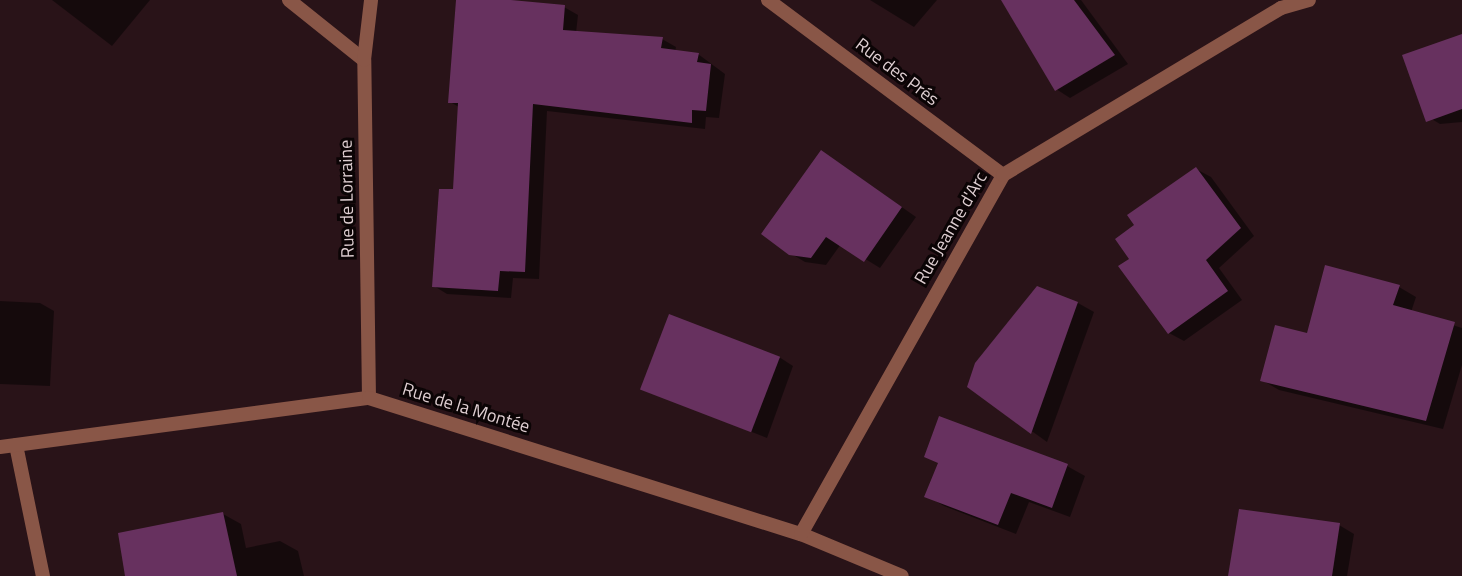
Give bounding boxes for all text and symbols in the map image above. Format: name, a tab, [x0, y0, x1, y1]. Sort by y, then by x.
street label: Rue des Prés	[851, 34, 943, 110]
street label: Rue de Lorraine	[335, 140, 359, 258]
street label: Rue Jeanne d'Arc	[910, 168, 992, 288]
street label: Rue de la Montée	[400, 378, 532, 438]

